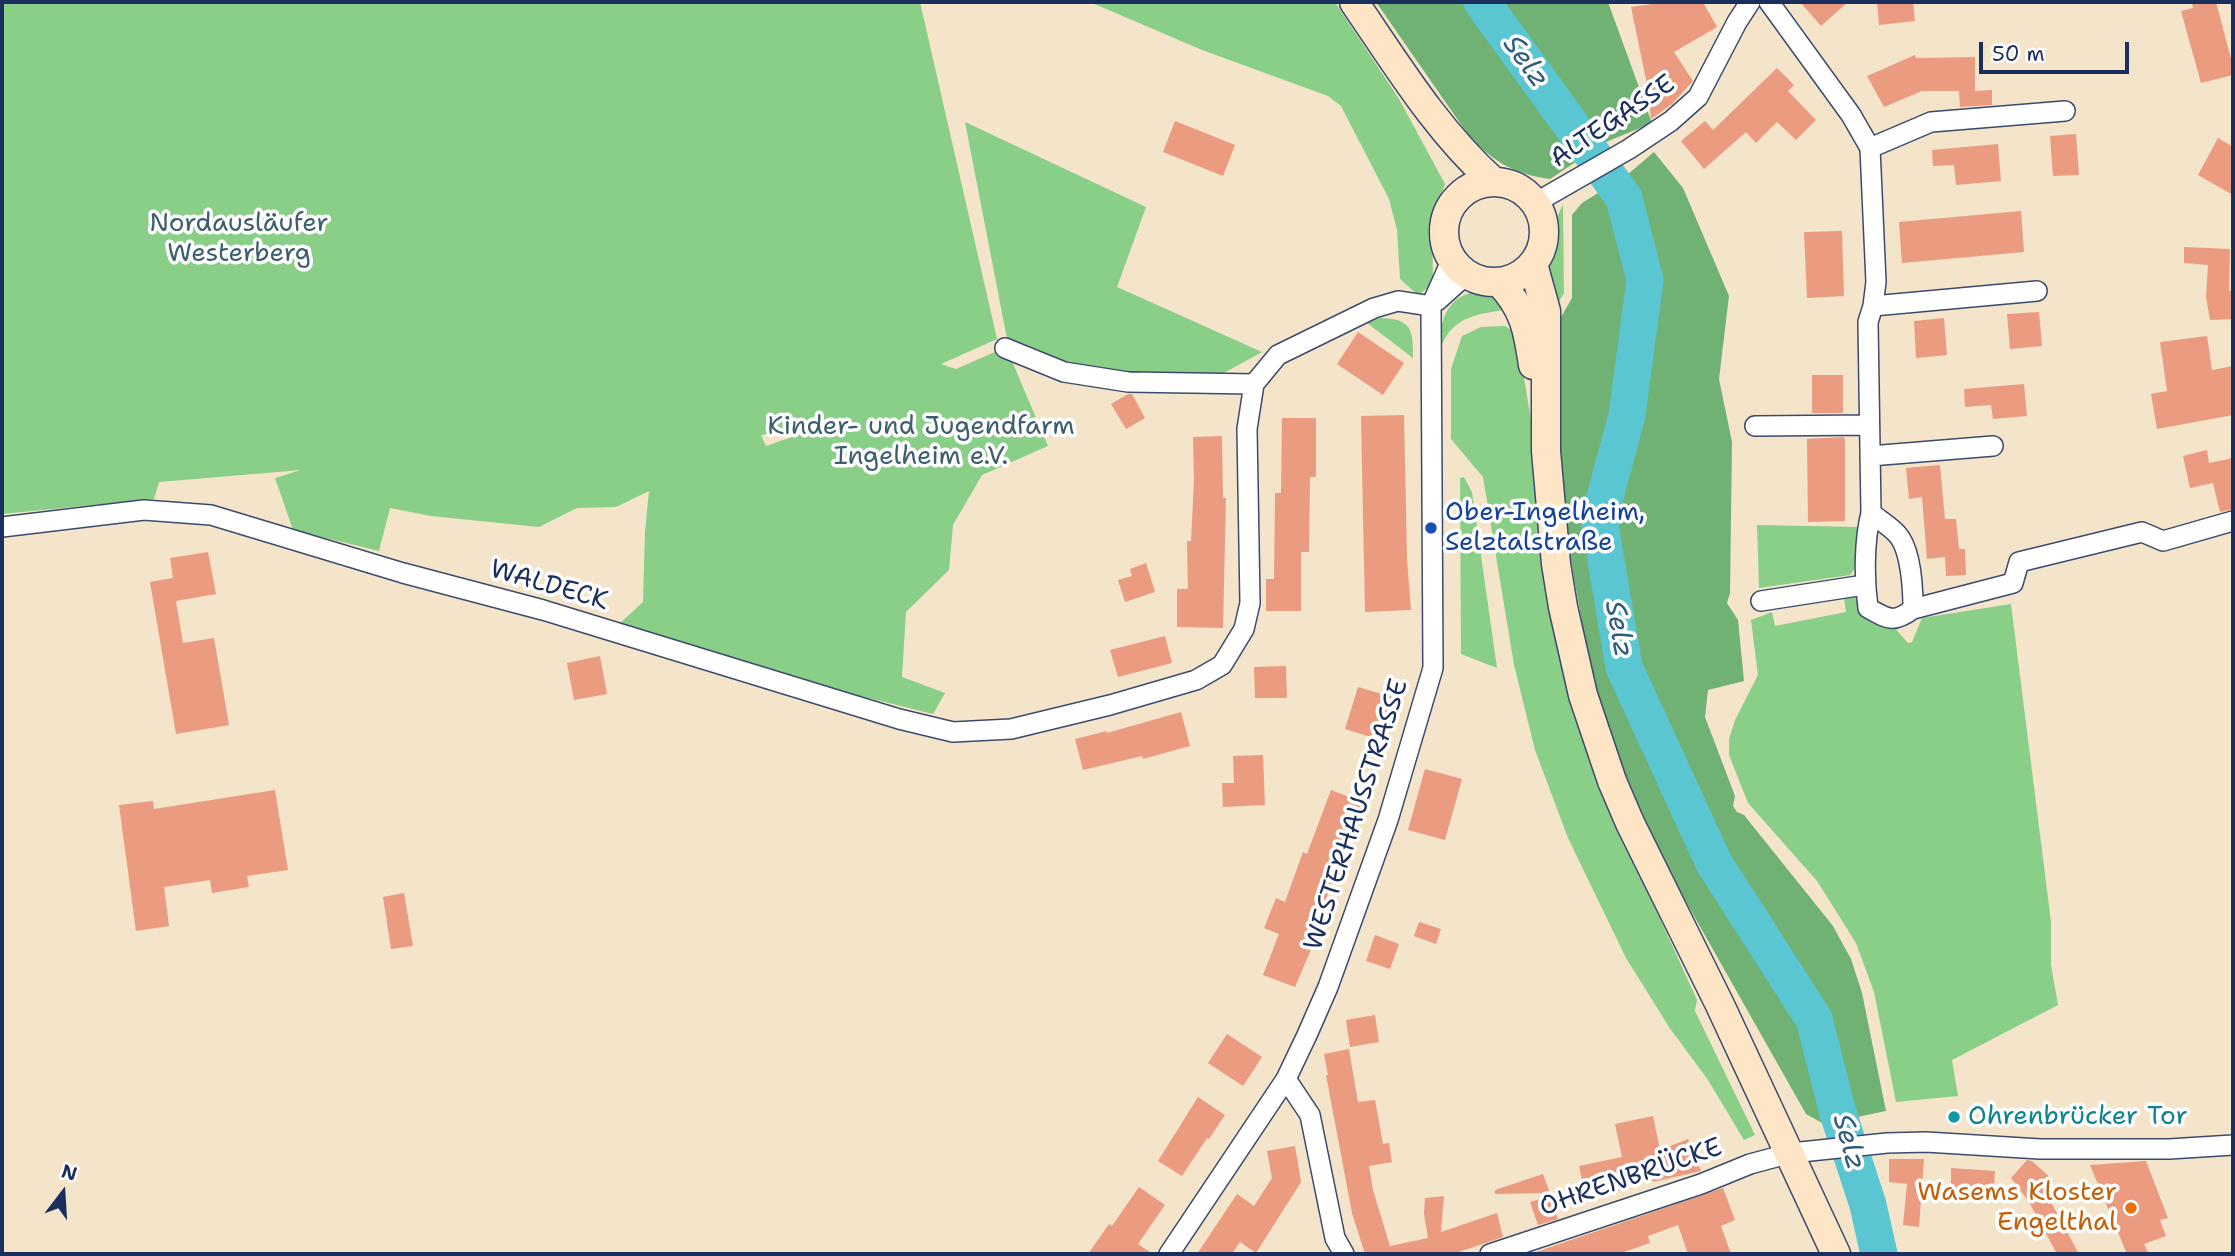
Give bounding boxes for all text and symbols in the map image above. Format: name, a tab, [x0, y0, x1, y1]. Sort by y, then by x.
scale bar	[1983, 28, 2134, 72]
water label: Selz	[1495, 29, 1555, 95]
text: 50 m	[1992, 40, 2045, 68]
street label: ALTEGASSE	[1545, 69, 1681, 175]
park label: Nordausläufer Westerberg	[149, 208, 329, 270]
park label: Kinder- und Jugendfarm Ingelheim e.V.	[767, 411, 1075, 472]
place label: Ober-Ingelheim, Selztalstraße	[1445, 497, 1645, 558]
marker: Ober-Ingelheim, Selztalstraße	[1423, 520, 1439, 536]
street label: WALDECK	[486, 554, 612, 618]
water label: Selz	[1597, 598, 1639, 660]
street label: WESTERHAUSSTRASSE	[1298, 675, 1416, 955]
place label: Ohrenbrücker Tor	[1968, 1101, 2188, 1133]
marker: Ohrenbrücker Tor	[1946, 1109, 1962, 1125]
water label: Selz	[1824, 1110, 1872, 1174]
street label: OHRENBRÜCKE	[1536, 1132, 1726, 1224]
north arrow	[28, 1158, 98, 1228]
text: N	[58, 1158, 80, 1187]
place label: Wasems Kloster Engelthal	[1917, 1177, 2117, 1238]
marker: Wasems Kloster Engelthal	[2123, 1200, 2139, 1216]

